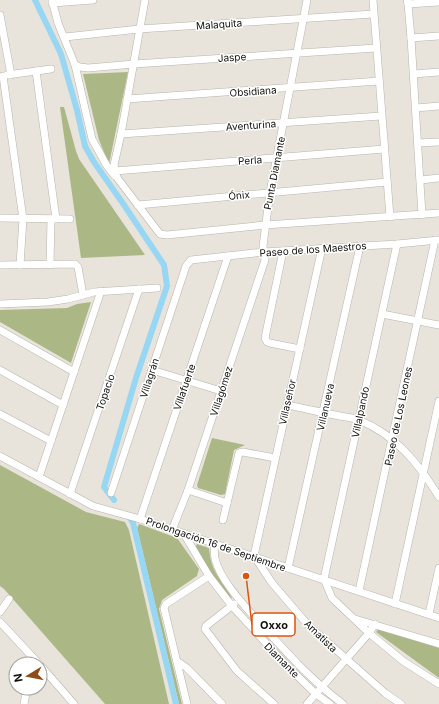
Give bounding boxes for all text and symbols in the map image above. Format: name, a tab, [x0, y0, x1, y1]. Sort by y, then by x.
street label: Malaquita	[196, 16, 242, 32]
street label: Jaspe	[217, 50, 247, 64]
street label: Obsidiana	[229, 83, 277, 99]
street label: Aventurina	[225, 117, 277, 133]
street label: Punta Diamante	[261, 135, 287, 211]
street label: Perla	[238, 153, 262, 167]
street label: Ónix	[228, 187, 251, 202]
street label: Paseo de los Maestros	[259, 239, 367, 259]
street label: Villagrán	[137, 356, 161, 399]
street label: Villafuerte	[170, 362, 198, 412]
street label: Villagómez	[207, 364, 235, 418]
street label: Paseo de Los Leones	[382, 365, 414, 467]
street label: Topacio	[93, 372, 117, 412]
street label: Villaseñor	[276, 378, 298, 426]
street label: Villanueva	[314, 382, 336, 432]
street label: Villalpando	[349, 385, 371, 439]
street label: Prolongación 16 de Septiembre	[145, 514, 288, 574]
callout: Oxxo	[252, 613, 295, 636]
street label: Amatista	[302, 617, 340, 655]
text: Oxxo	[260, 618, 288, 632]
street label: Diamante	[262, 640, 302, 680]
north arrow	[8, 656, 48, 696]
text: N	[11, 672, 26, 683]

